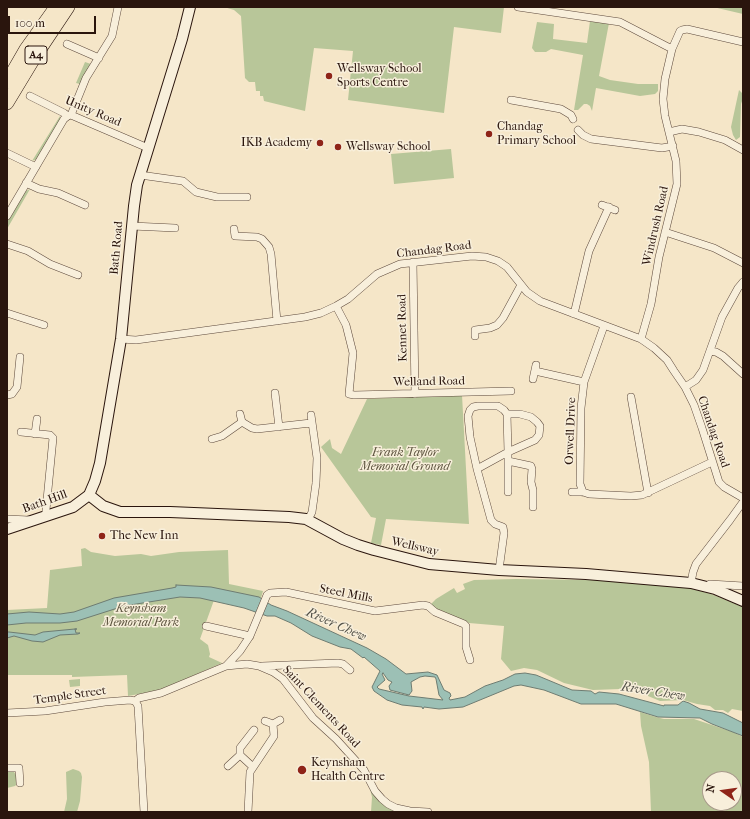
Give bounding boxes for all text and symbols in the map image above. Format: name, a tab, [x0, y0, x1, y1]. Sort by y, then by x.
scale bar	[10, 8, 98, 34]
text: 100 m	[15, 16, 45, 30]
road number: A4	[25, 46, 47, 64]
place label: Wellsway School Sports Centre	[337, 62, 422, 90]
marker: Wellsway School Sports Centre	[324, 71, 334, 81]
street label: Unity Road	[63, 94, 123, 130]
place label: Chandag Primary School	[497, 120, 576, 148]
marker: Chandag Primary School	[484, 129, 494, 139]
place label: IKB Academy	[241, 136, 312, 150]
marker: IKB Academy	[315, 138, 325, 148]
place label: Wellsway School	[346, 140, 431, 154]
marker: Wellsway School	[333, 142, 343, 152]
street label: Windrush Road	[640, 185, 672, 267]
street label: Bath Road	[107, 221, 127, 275]
street label: Chandag Road	[396, 238, 472, 262]
street label: Kennet Road	[395, 294, 411, 362]
street label: Welland Road	[393, 374, 465, 390]
street label: Chandag Road	[694, 394, 732, 470]
street label: Orwell Drive	[563, 397, 579, 465]
park label: Frank Taylor Memorial Ground	[360, 446, 450, 474]
street label: Bath Hill	[21, 487, 69, 517]
place label: The New Inn	[110, 529, 178, 543]
marker: The New Inn	[97, 531, 107, 541]
street label: Wellsway	[390, 535, 440, 559]
street label: Steel Mills	[318, 582, 374, 606]
park label: Keynsham Memorial Park	[103, 602, 179, 630]
water label: River Chew	[303, 605, 369, 645]
street label: Saint Clements Road	[279, 663, 363, 751]
water label: River Chew	[620, 679, 686, 705]
street label: Temple Street	[33, 684, 107, 708]
place label: Keynsham Health Centre	[311, 756, 385, 784]
marker: Keynsham Health Centre	[296, 764, 308, 776]
north arrow	[702, 771, 742, 811]
text: N	[704, 783, 718, 794]

